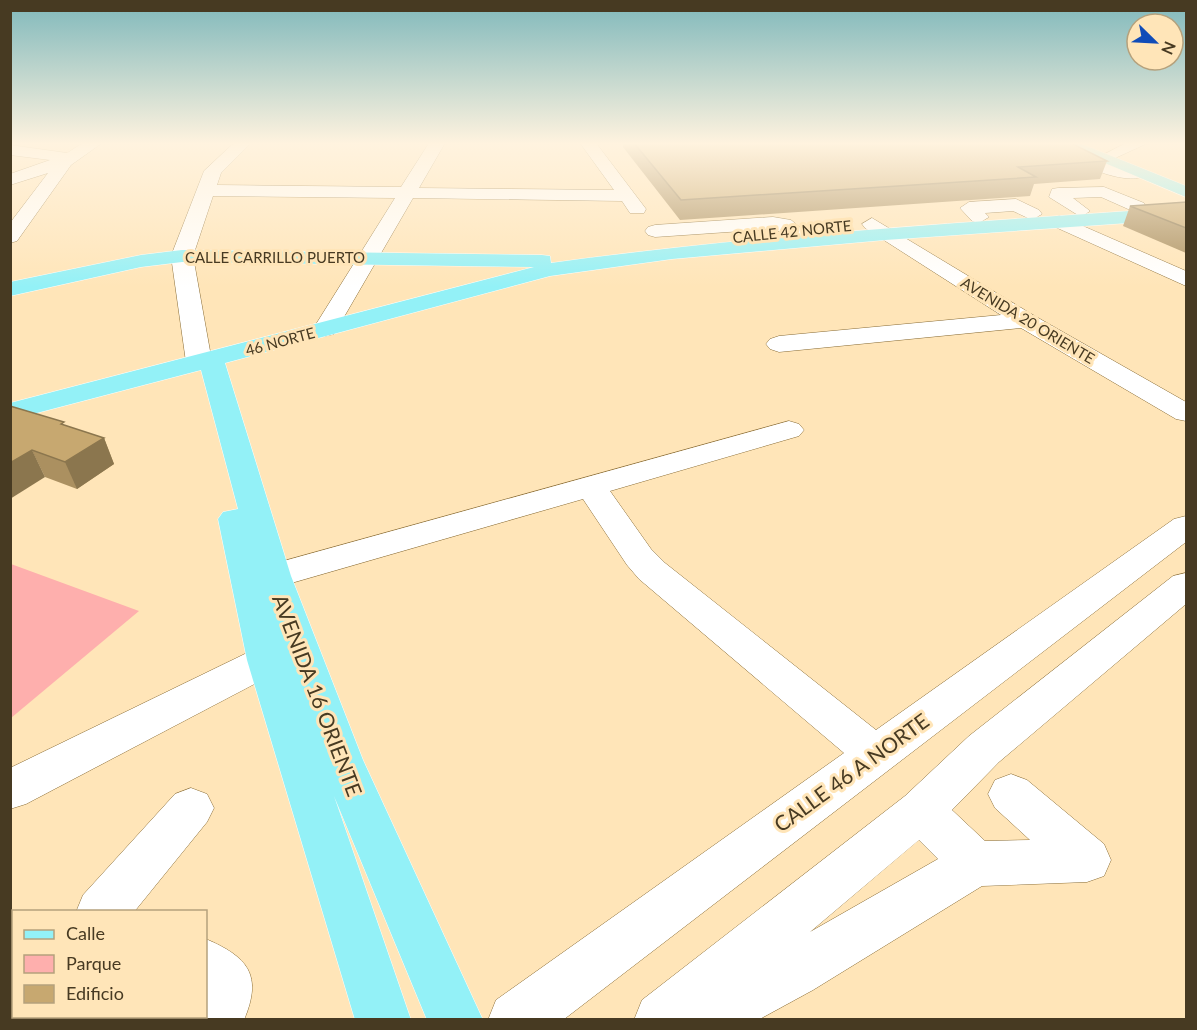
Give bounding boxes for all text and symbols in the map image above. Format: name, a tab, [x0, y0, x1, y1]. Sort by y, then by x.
north arrow	[1125, 12, 1185, 72]
text: N	[1158, 39, 1180, 58]
street label: CALLE 42 NORTE	[732, 216, 852, 246]
street label: CALLE CARRILLO PUERTO	[185, 248, 365, 266]
street label: AVENIDA 20 ORIENTE	[958, 273, 1098, 367]
street label: 46 NORTE	[243, 323, 317, 359]
street label: AVENIDA 16 ORIENTE	[268, 591, 368, 799]
street label: CALLE 46 A NORTE	[769, 707, 933, 837]
legend	[12, 910, 207, 1018]
text: Calle	[66, 922, 105, 944]
text: Parque	[66, 952, 121, 974]
text: Edificio	[66, 982, 124, 1004]

